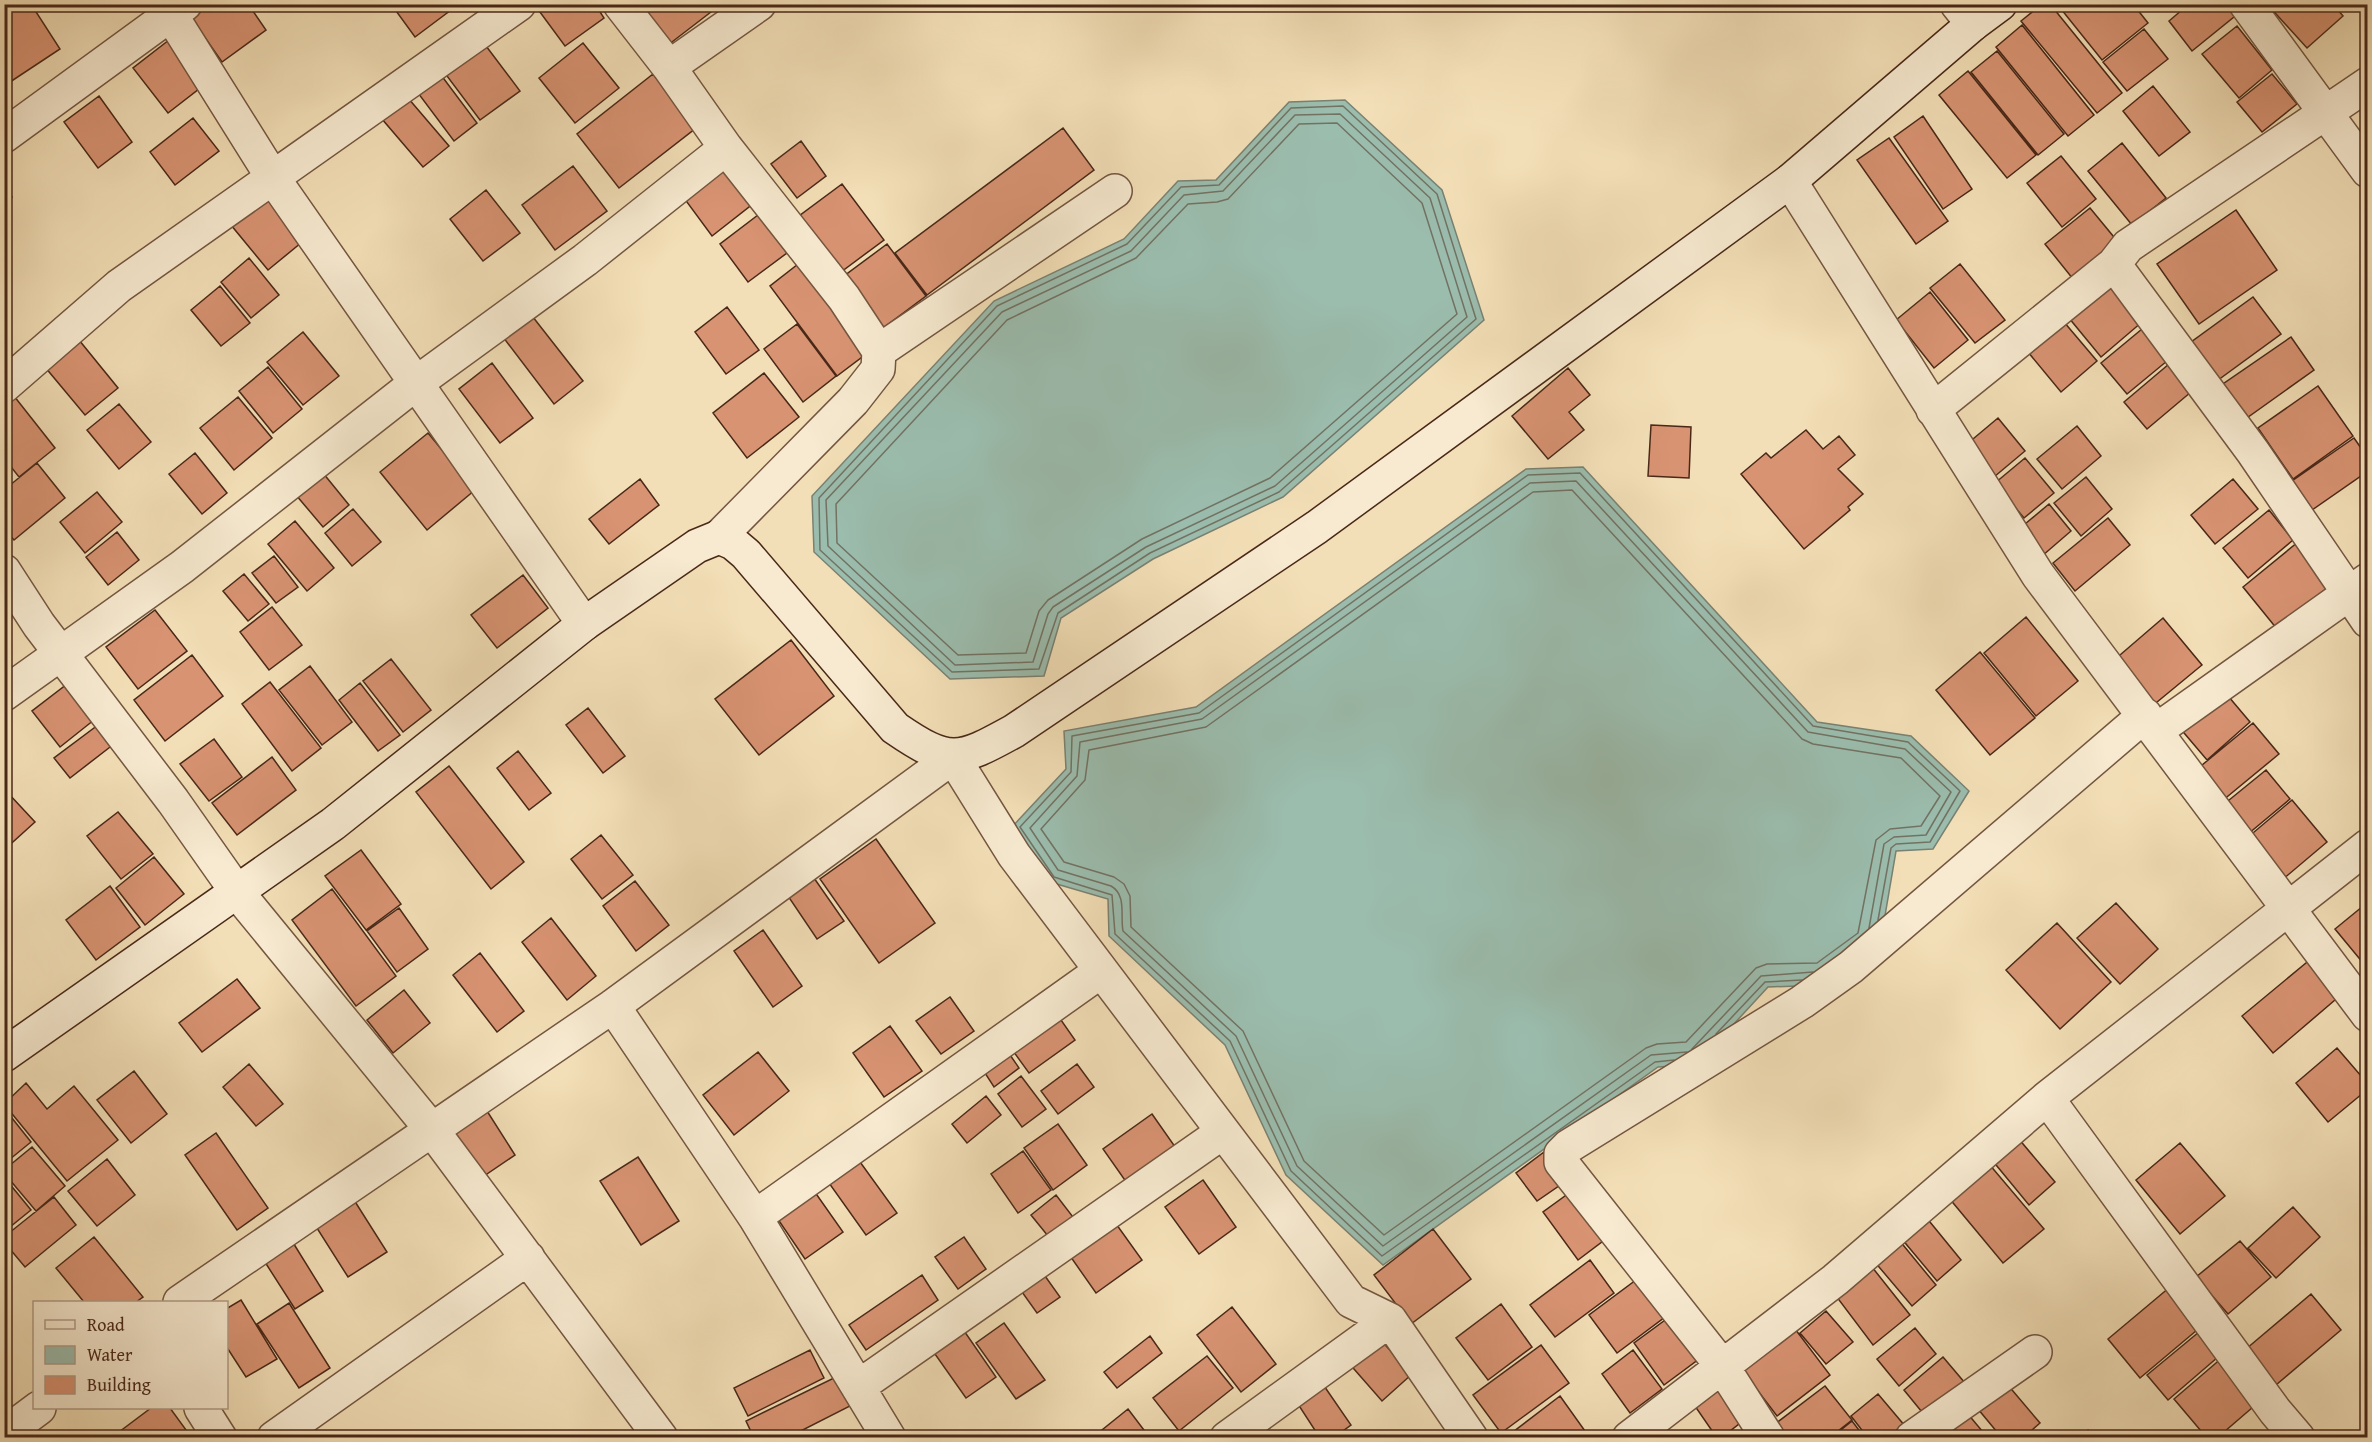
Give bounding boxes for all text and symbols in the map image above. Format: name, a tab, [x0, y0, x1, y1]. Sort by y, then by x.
legend	[33, 1301, 228, 1409]
text: Road	[87, 1311, 125, 1338]
text: Water	[87, 1341, 133, 1368]
text: Building	[87, 1371, 151, 1398]

